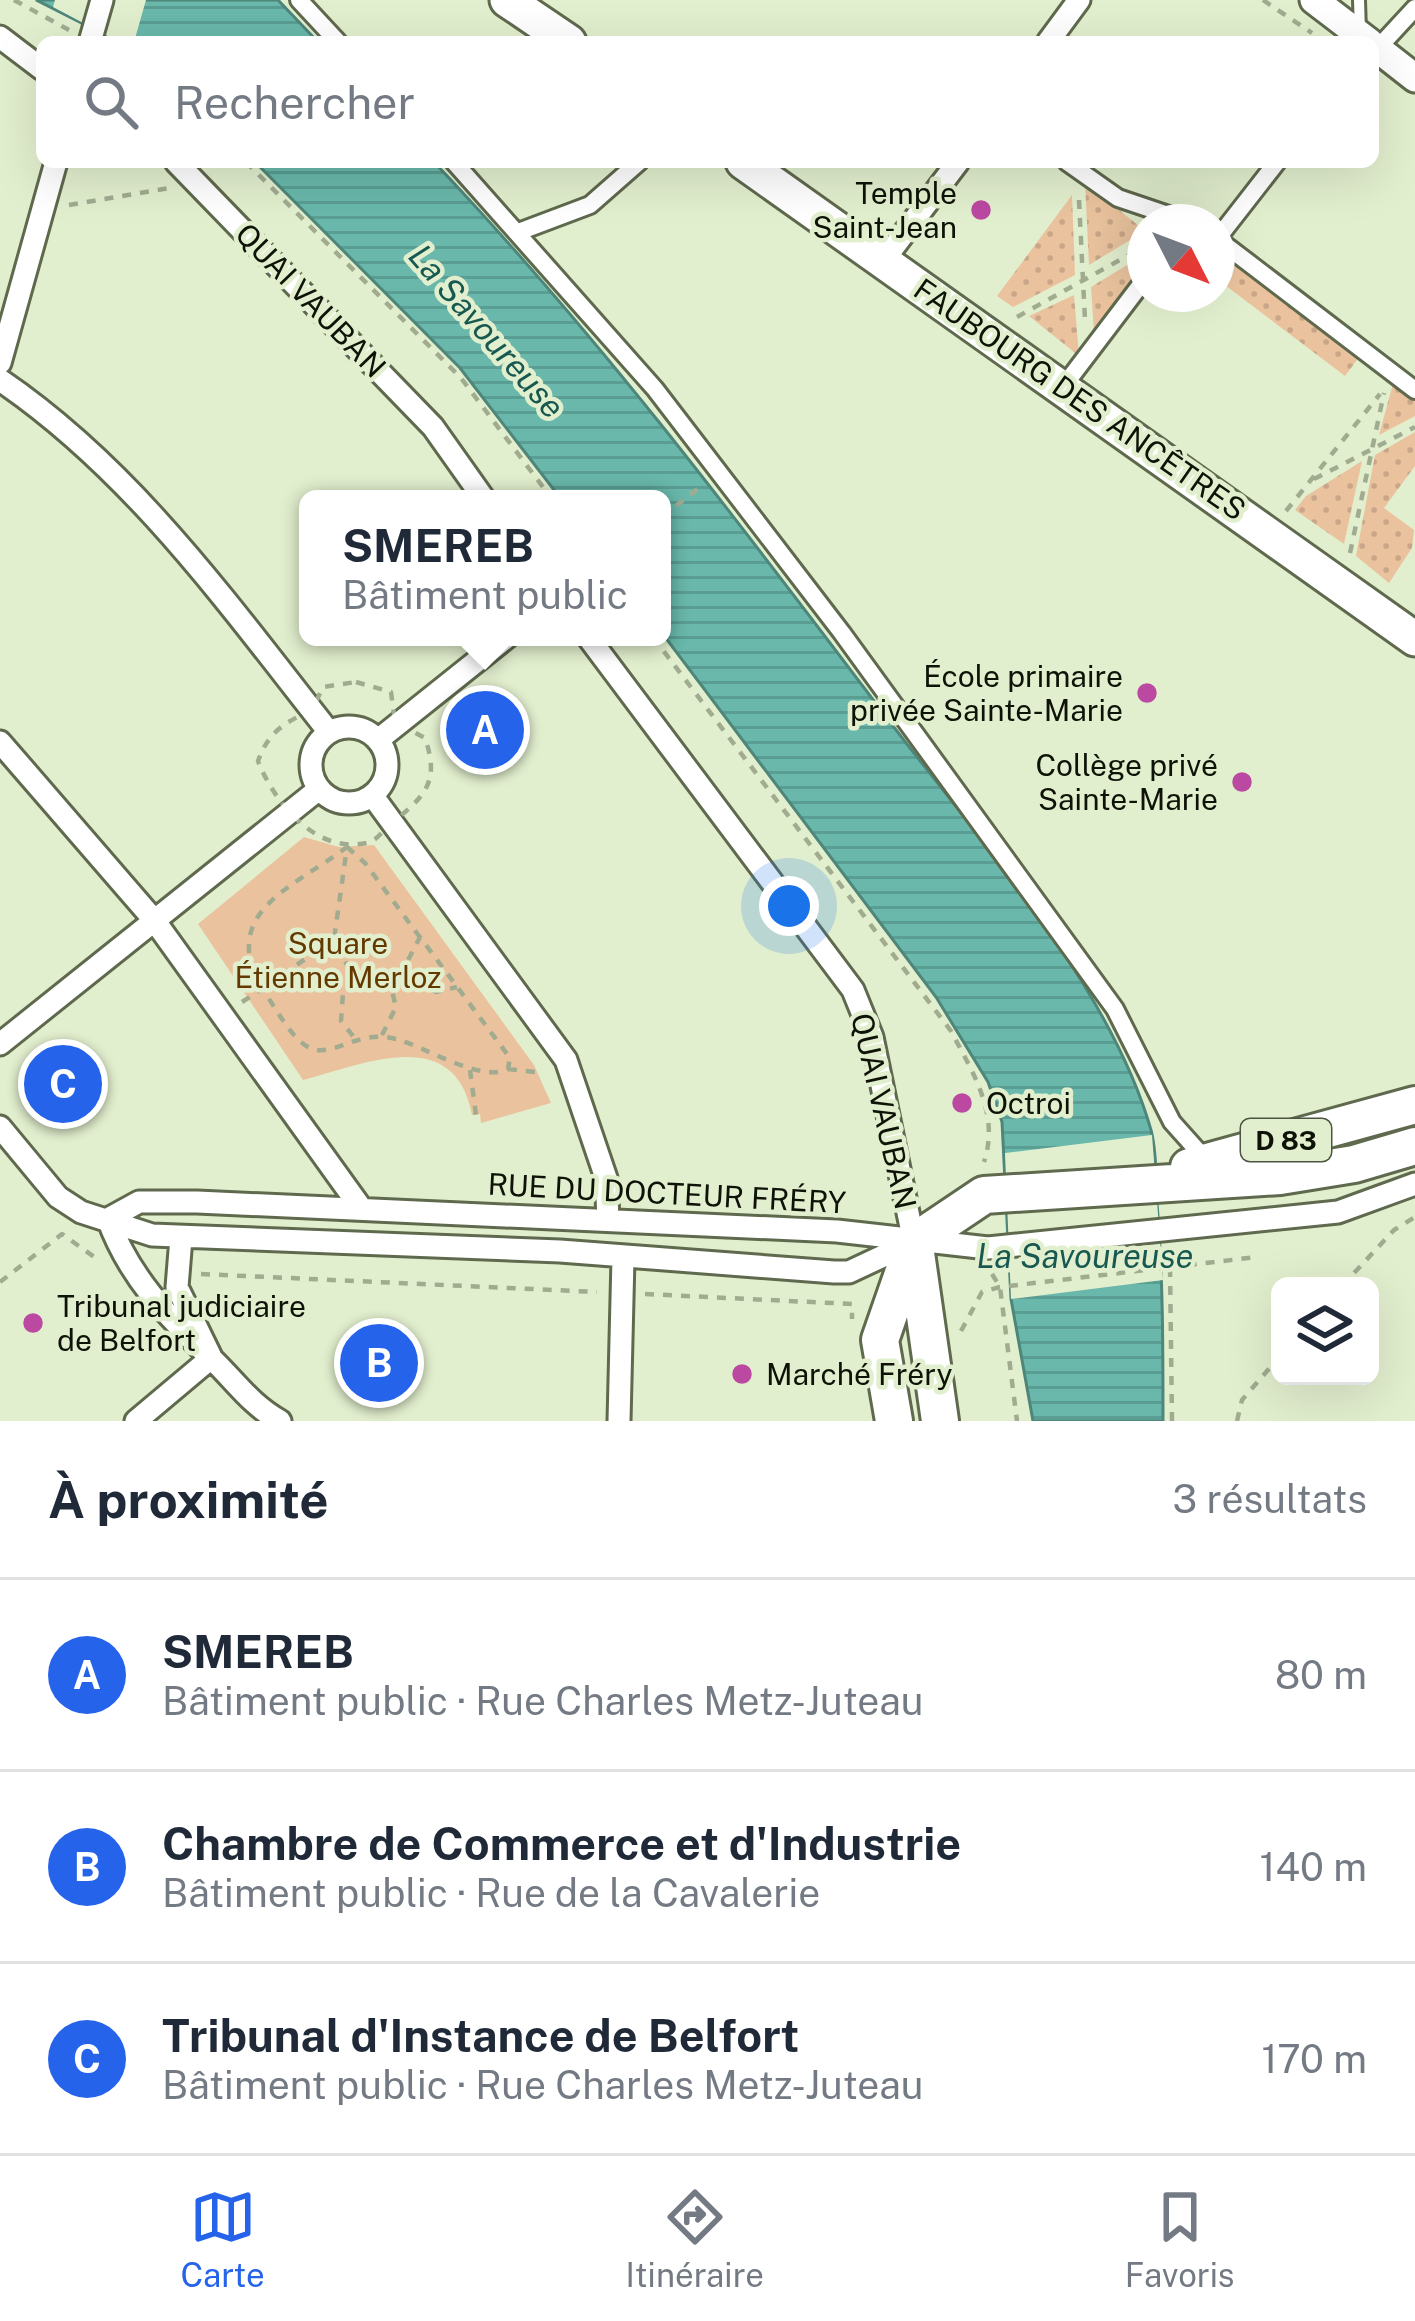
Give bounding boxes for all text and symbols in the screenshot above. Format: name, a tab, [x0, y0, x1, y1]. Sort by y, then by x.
search box	[36, 36, 1379, 168]
icon: search	[78, 69, 144, 135]
text: Rechercher	[174, 76, 415, 129]
place label: Temple Saint-Jean	[812, 175, 957, 245]
marker: Temple Saint-Jean	[968, 197, 994, 223]
north arrow	[1127, 204, 1235, 312]
street label: QUAI VAUBAN	[229, 215, 393, 385]
water label: La Savoureuse	[401, 237, 573, 425]
street label: FAUBOURG DES ANCÊTRES	[907, 271, 1253, 527]
popup	[299, 490, 671, 646]
text: SMEREB	[342, 519, 534, 572]
text: Bâtiment public	[342, 572, 628, 618]
place label: École primaire privée Sainte-Marie	[850, 658, 1123, 728]
marker: École primaire privée Sainte-Marie	[1134, 680, 1160, 706]
pin: A	[446, 685, 524, 775]
place label: Collège privé Sainte-Marie	[1035, 747, 1218, 817]
marker: Collège privé Sainte-Marie	[1229, 769, 1255, 795]
your location	[759, 876, 819, 936]
park label: Square Étienne Merloz	[234, 925, 442, 995]
street label: QUAI VAUBAN	[844, 1009, 924, 1213]
pin: C	[24, 1039, 102, 1129]
place label: Octroi	[986, 1085, 1071, 1121]
marker: Octroi	[949, 1090, 975, 1116]
road number: D 83	[1241, 1119, 1331, 1161]
street label: RUE DU DOCTEUR FRÉRY	[487, 1166, 847, 1220]
water label: La Savoureuse	[977, 1237, 1193, 1275]
map controls	[1271, 1277, 1379, 1385]
button: layers	[1271, 1277, 1379, 1385]
place label: Tribunal judiciaire de Belfort	[57, 1288, 306, 1358]
marker: Tribunal judiciaire de Belfort	[20, 1310, 46, 1336]
pin: B	[340, 1318, 418, 1408]
place label: Marché Fréry	[766, 1356, 953, 1392]
marker: Marché Fréry	[729, 1361, 755, 1387]
text: À proximité	[48, 1470, 329, 1529]
text: 3 résultats	[1172, 1476, 1367, 1522]
text: SMEREB	[162, 1625, 354, 1678]
text: A	[73, 1652, 101, 1698]
text: 80 m	[1275, 1652, 1367, 1698]
text: Bâtiment public · Rue Charles Metz-Juteau	[162, 1678, 923, 1724]
text: Chambre de Commerce et d'Industrie	[162, 1817, 961, 1870]
text: B	[74, 1844, 100, 1890]
text: 140 m	[1260, 1844, 1367, 1890]
text: Bâtiment public · Rue de la Cavalerie	[162, 1870, 820, 1916]
text: Tribunal d'Instance de Belfort	[162, 2009, 799, 2062]
text: C	[73, 2036, 101, 2082]
text: 170 m	[1261, 2036, 1367, 2082]
text: Bâtiment public · Rue Charles Metz-Juteau	[162, 2062, 923, 2108]
tab: Carte	[180, 2184, 265, 2294]
tab: Itinéraire	[626, 2184, 764, 2294]
tab: Favoris	[1125, 2184, 1235, 2294]

